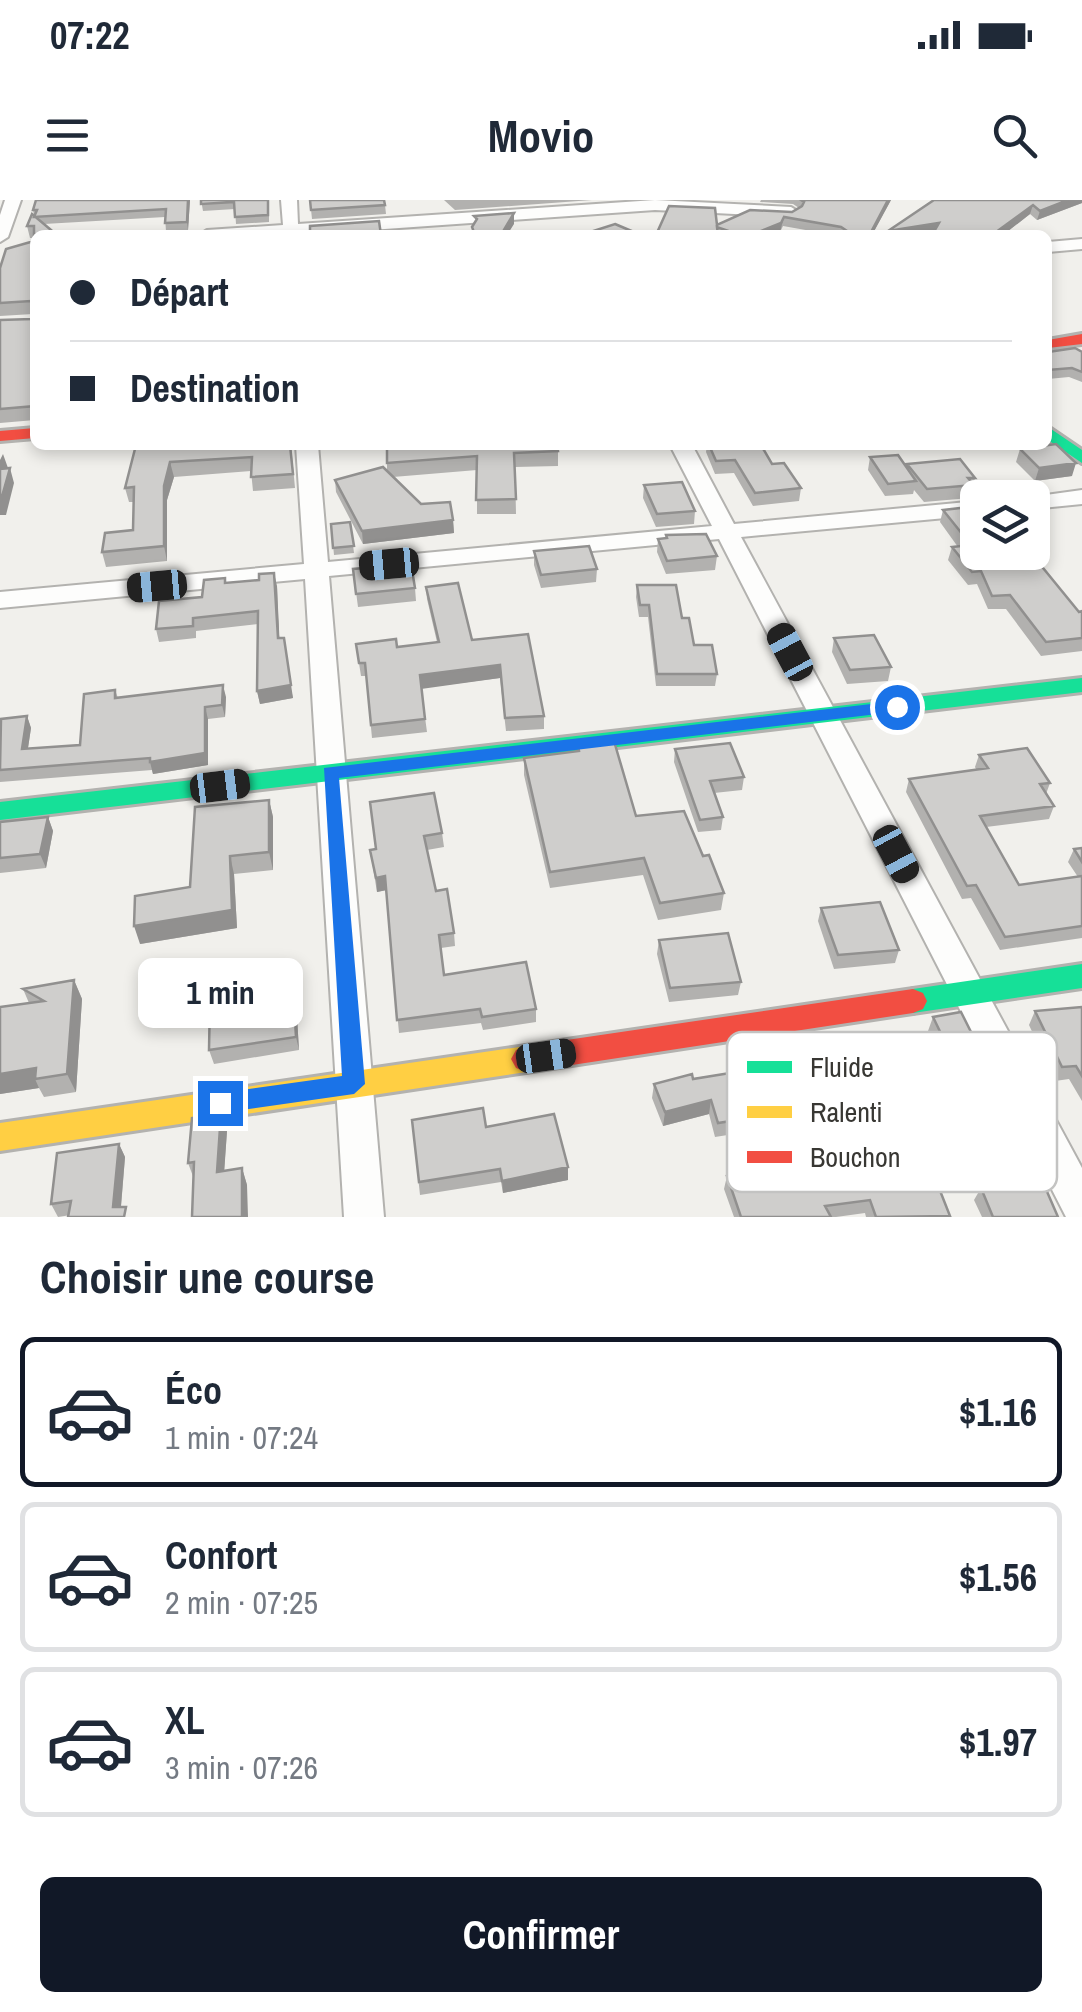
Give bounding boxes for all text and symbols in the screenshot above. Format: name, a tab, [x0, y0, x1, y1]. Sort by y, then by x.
text: 07:22	[50, 10, 130, 61]
text: Movio	[488, 105, 594, 166]
icon: menu	[40, 108, 95, 163]
icon: search	[987, 108, 1042, 163]
text: Départ	[130, 267, 229, 318]
text: Destination	[130, 363, 300, 414]
map controls	[960, 480, 1050, 570]
button: layers	[960, 480, 1050, 570]
car	[358, 546, 420, 582]
car	[126, 568, 188, 604]
car	[763, 618, 817, 686]
route start	[875, 685, 920, 730]
car	[188, 767, 252, 805]
car	[869, 820, 923, 888]
callout: 1 min	[138, 958, 302, 1028]
text: 1 min	[186, 971, 255, 1014]
legend	[727, 1032, 1057, 1192]
car	[514, 1037, 578, 1075]
text: Fluide	[810, 1048, 874, 1086]
route end	[198, 1081, 243, 1126]
text: Ralenti	[810, 1093, 883, 1131]
text: Bouchon	[810, 1138, 901, 1176]
text: Choisir une course	[40, 1246, 374, 1307]
text: Éco	[165, 1365, 222, 1416]
icon: car	[45, 1367, 135, 1457]
text: $1.16	[959, 1387, 1037, 1438]
text: 1 min · 07:24	[165, 1416, 318, 1459]
text: Confort	[165, 1530, 277, 1581]
icon: car	[45, 1532, 135, 1622]
text: $1.56	[959, 1552, 1037, 1603]
text: 2 min · 07:25	[165, 1581, 318, 1624]
text: XL	[165, 1695, 205, 1746]
icon: car	[45, 1697, 135, 1787]
text: $1.97	[959, 1717, 1037, 1768]
text: 3 min · 07:26	[165, 1746, 318, 1789]
button: Confirmer	[40, 1877, 1042, 1992]

